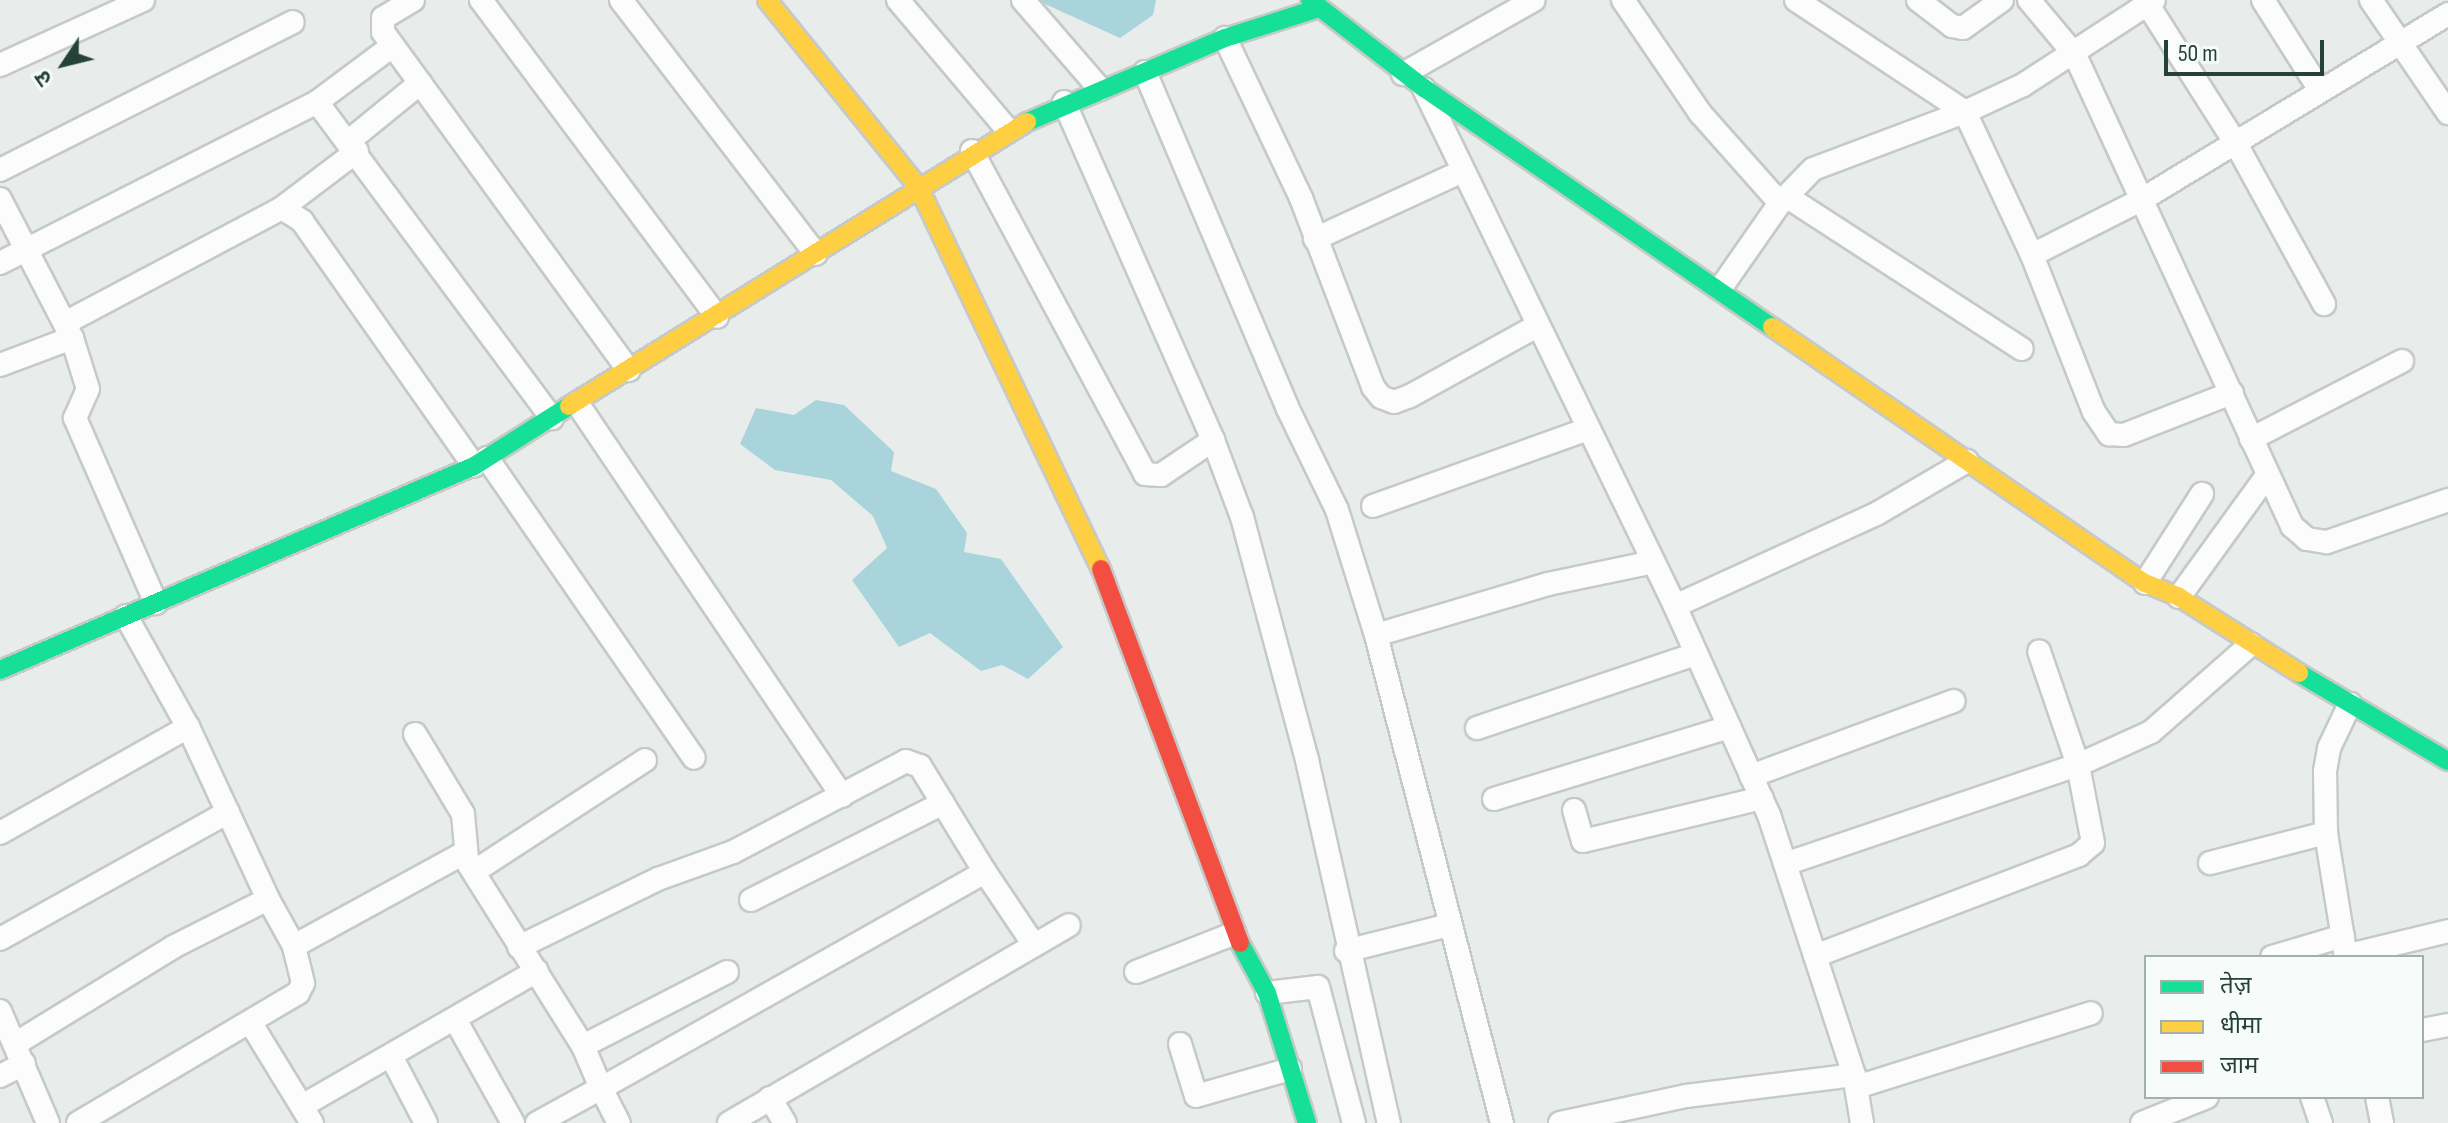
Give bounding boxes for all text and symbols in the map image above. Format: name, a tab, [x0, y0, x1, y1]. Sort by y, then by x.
north arrow	[24, 24, 104, 104]
scale bar	[2168, 24, 2328, 74]
text: 50 m	[2178, 39, 2218, 68]
text: उ	[29, 65, 59, 91]
legend	[2144, 955, 2424, 1099]
text: तेज़	[2220, 971, 2252, 1000]
text: धीमा	[2220, 1011, 2262, 1040]
text: जाम	[2220, 1051, 2258, 1080]

